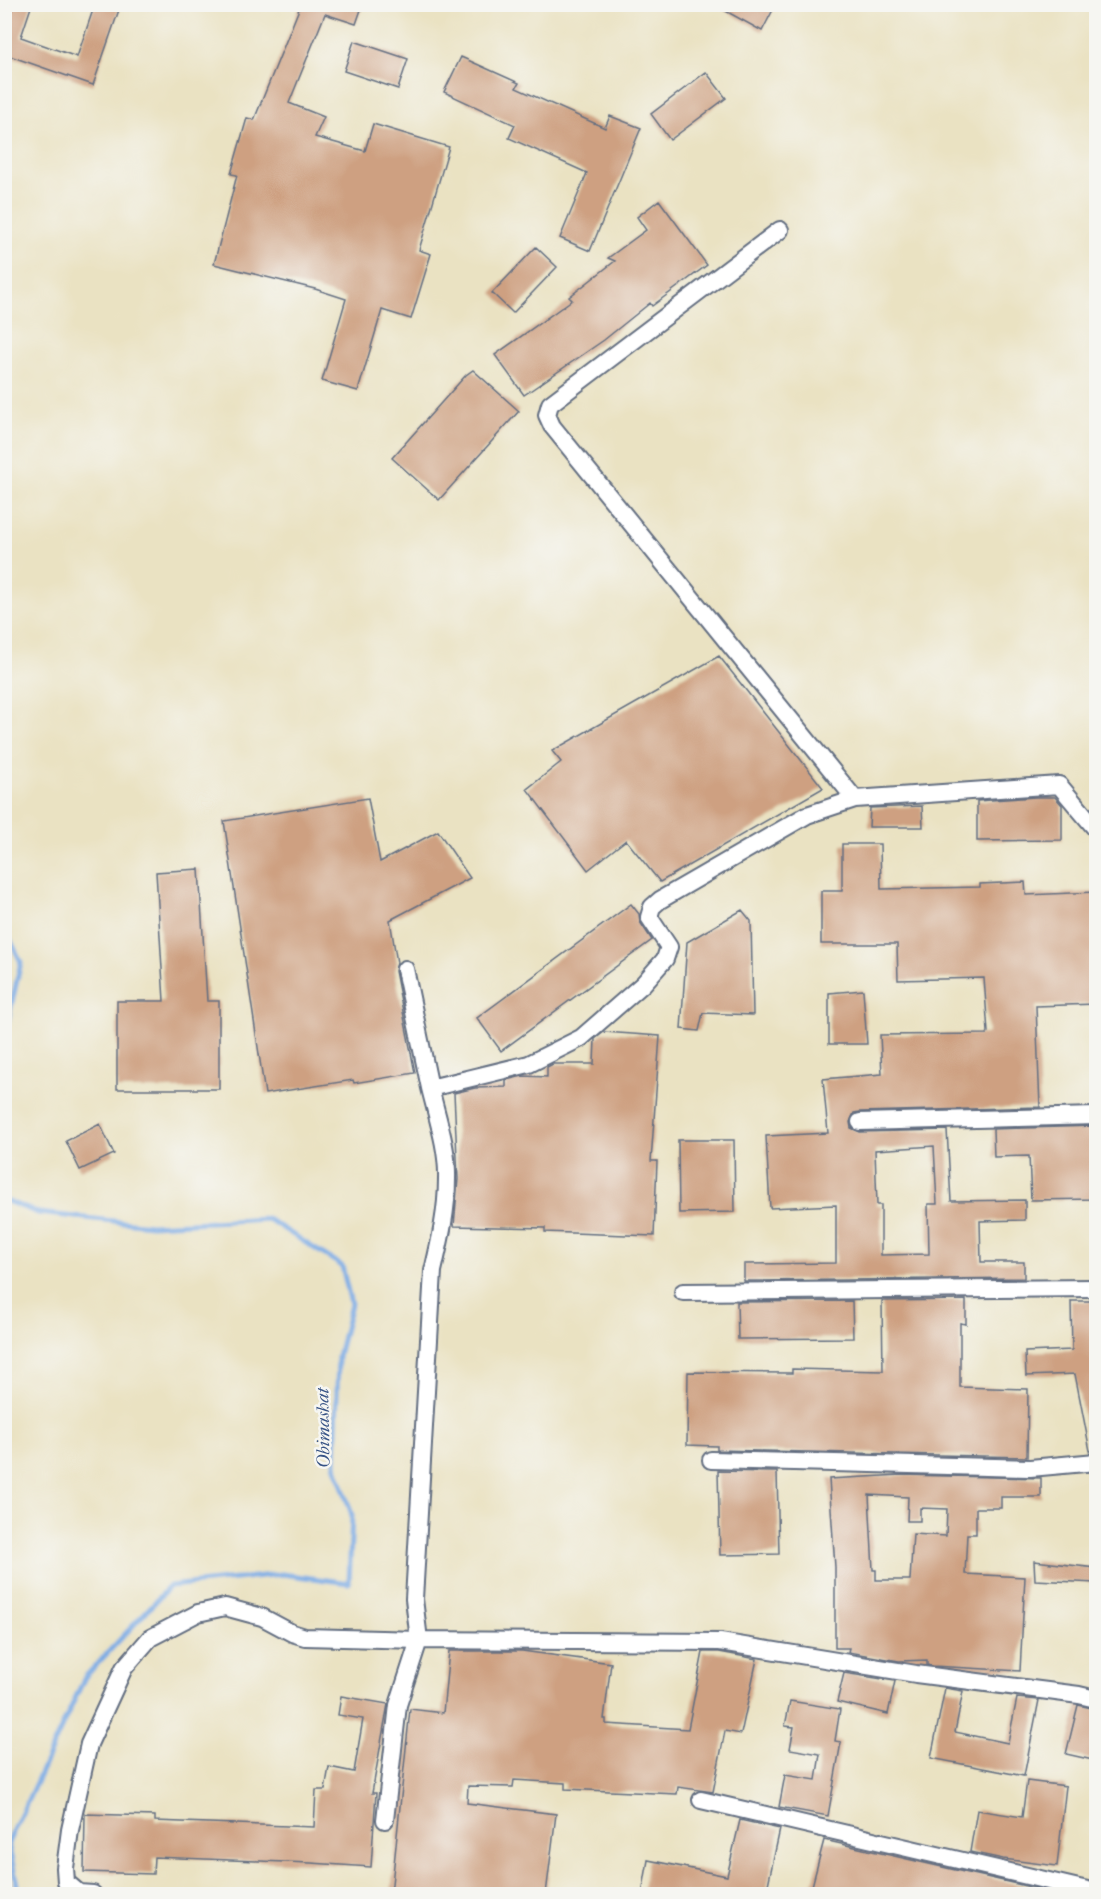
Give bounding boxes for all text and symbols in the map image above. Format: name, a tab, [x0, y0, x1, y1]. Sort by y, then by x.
water label: Obimashat	[312, 1386, 335, 1468]

